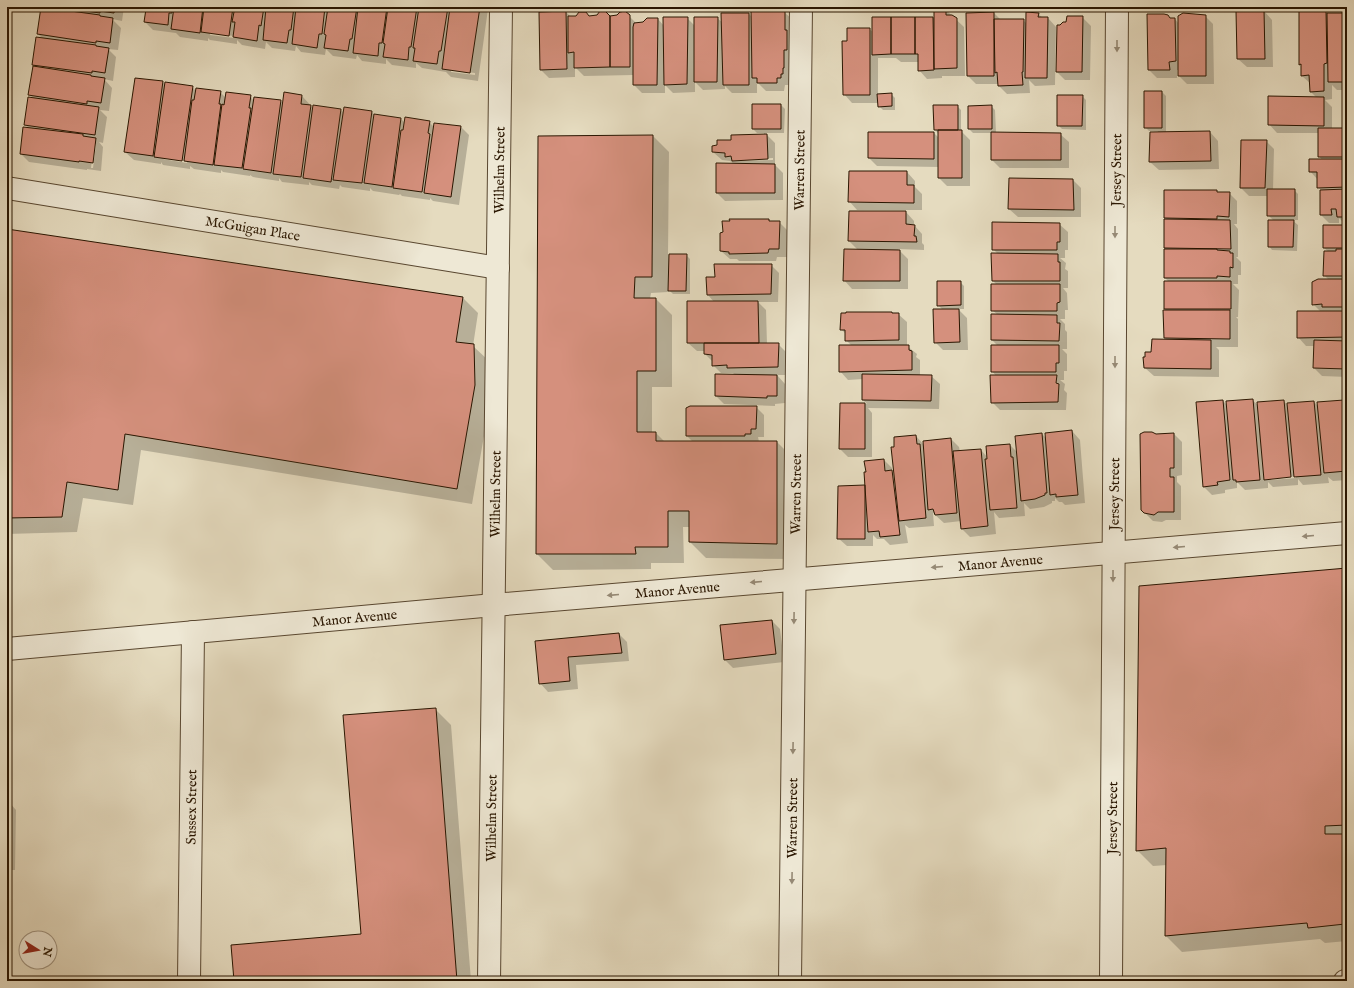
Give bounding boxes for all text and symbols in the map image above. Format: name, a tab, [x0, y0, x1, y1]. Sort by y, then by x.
one-way arrow	[1114, 40, 1120, 53]
street label: Wilhelm Street	[490, 126, 510, 214]
street label: Warren Street	[791, 129, 810, 210]
street label: Jersey Street	[1108, 133, 1126, 209]
street label: McGuigan Place	[204, 212, 302, 246]
one-way arrow	[1112, 226, 1118, 239]
one-way arrow	[1112, 356, 1118, 369]
street label: Wilhelm Street	[486, 450, 506, 538]
street label: Warren Street	[787, 453, 806, 534]
street label: Jersey Street	[1106, 457, 1124, 533]
one-way arrow	[1302, 533, 1314, 539]
one-way arrow	[1173, 544, 1185, 551]
street label: Manor Avenue	[957, 551, 1044, 576]
one-way arrow	[931, 564, 944, 571]
one-way arrow	[1110, 570, 1116, 583]
street label: Manor Avenue	[634, 578, 721, 603]
one-way arrow	[750, 579, 762, 586]
one-way arrow	[607, 591, 619, 598]
street label: Manor Avenue	[311, 606, 398, 631]
one-way arrow	[791, 612, 798, 624]
one-way arrow	[790, 742, 796, 755]
street label: Sussex Street	[183, 769, 201, 845]
street label: Wilhelm Street	[482, 774, 502, 862]
street label: Warren Street	[783, 777, 802, 858]
street label: Jersey Street	[1104, 781, 1122, 857]
one-way arrow	[788, 872, 795, 884]
north arrow	[18, 930, 58, 970]
text: N	[39, 945, 55, 958]

